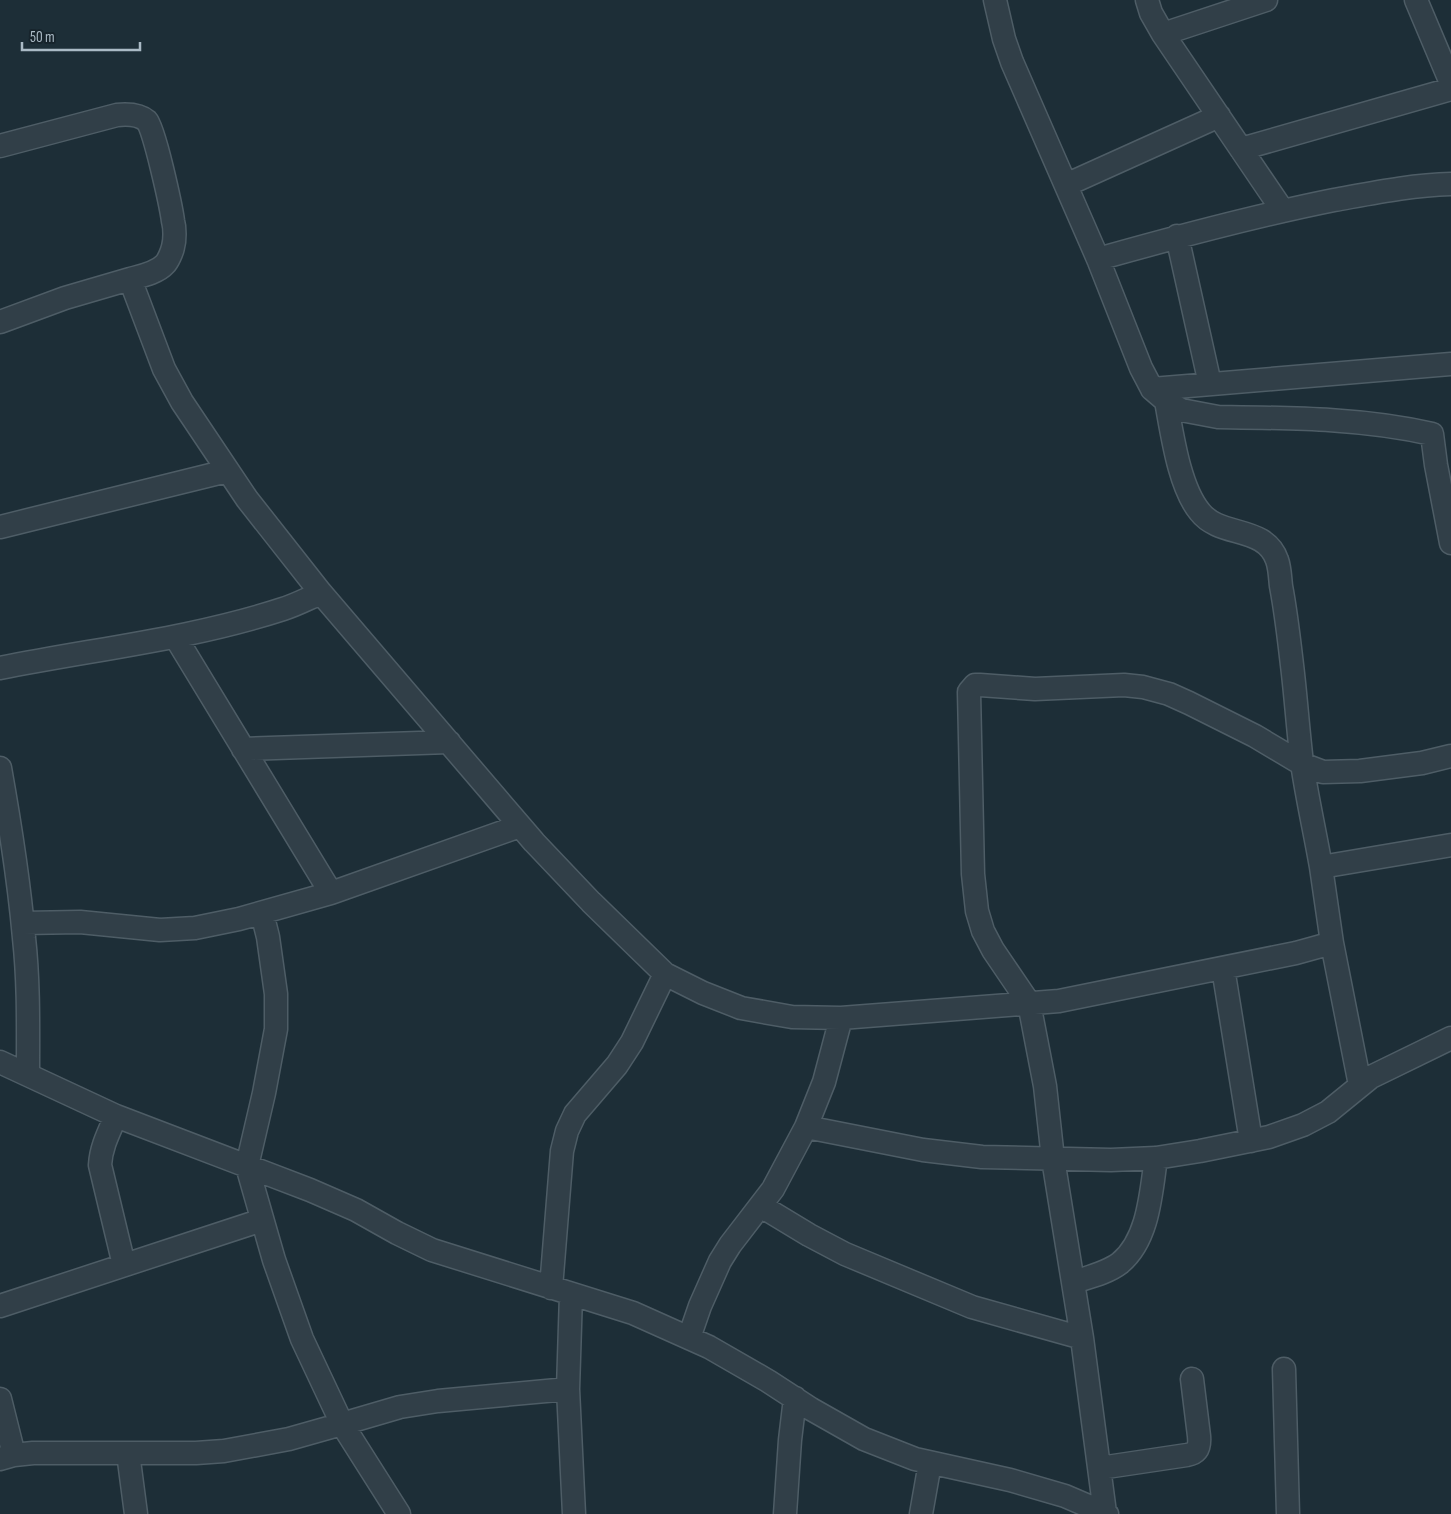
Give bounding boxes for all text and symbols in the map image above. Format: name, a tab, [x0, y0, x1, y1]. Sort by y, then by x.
scale bar	[22, 20, 140, 52]
text: 50 m	[30, 28, 55, 47]

